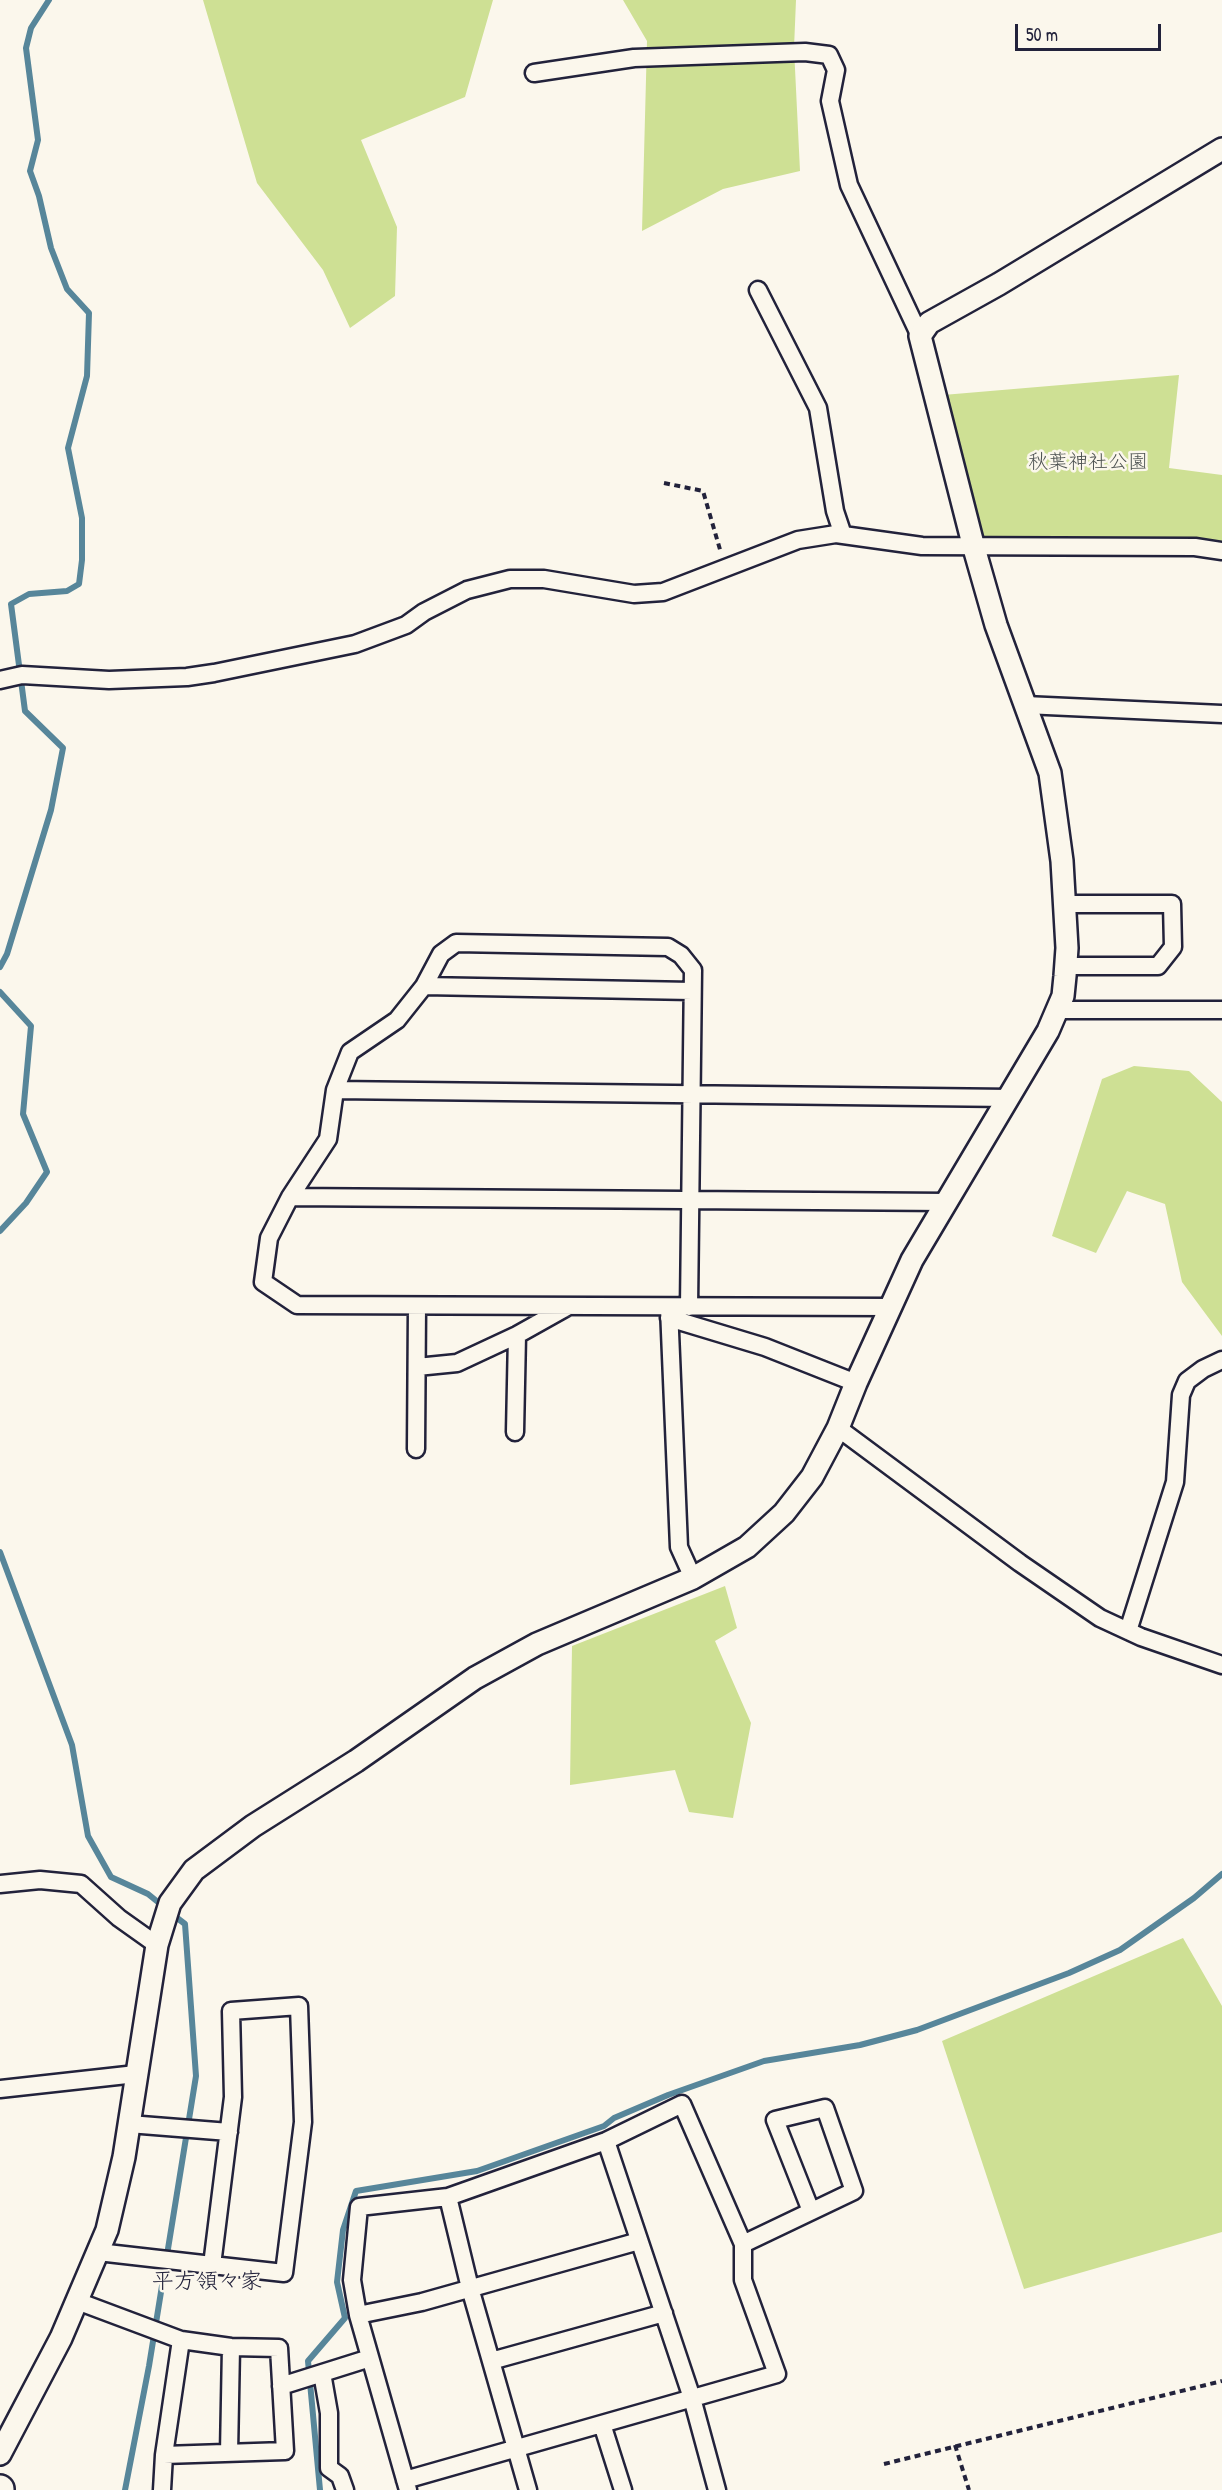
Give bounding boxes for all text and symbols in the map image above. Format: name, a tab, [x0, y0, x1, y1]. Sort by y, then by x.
scale bar	[1018, 12, 1164, 50]
text: 50 m	[1026, 22, 1058, 47]
park label: 秋葉神社公園	[1028, 451, 1148, 475]
district label: 平方領々家	[152, 2269, 262, 2295]

